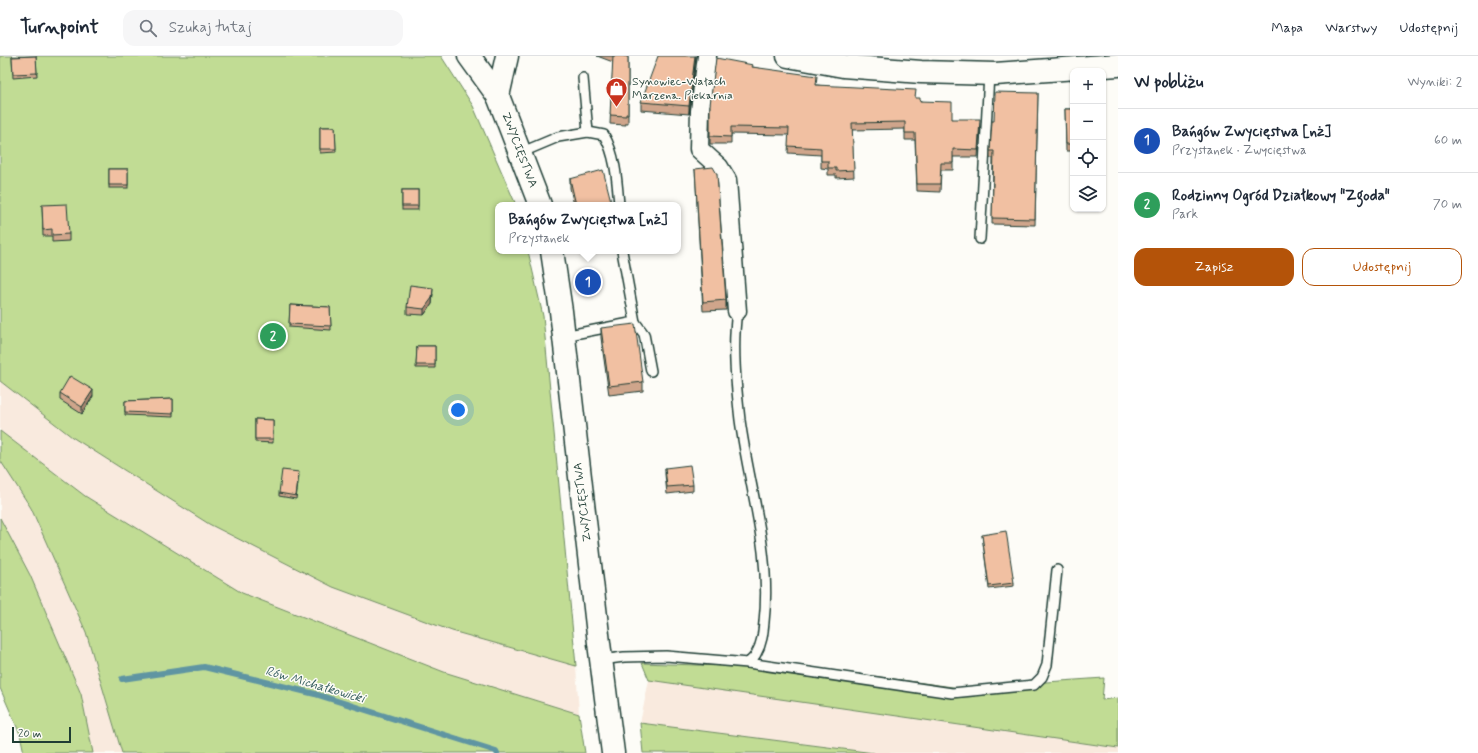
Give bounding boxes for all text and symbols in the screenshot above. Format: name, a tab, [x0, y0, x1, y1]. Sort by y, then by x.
search box	[123, 10, 403, 46]
text: Turnpoint	[20, 15, 99, 40]
icon: search	[137, 17, 159, 39]
text: Szukaj tutaj	[169, 18, 252, 38]
text: Mapa	[1271, 19, 1303, 37]
text: Warstwy	[1325, 19, 1377, 37]
text: Udostępnij	[1399, 19, 1458, 37]
map controls	[1070, 68, 1106, 212]
button: +	[1070, 68, 1106, 104]
text: W pobliżu	[1134, 71, 1203, 93]
place label: Synowiec-Wałach Marzena. Piekarnia	[632, 74, 733, 104]
text: Wyniki: 2	[1408, 74, 1462, 91]
shop icon: Synowiec-Wałach Marzena. Piekarnia	[604, 76, 630, 109]
button: −	[1070, 104, 1106, 140]
street label: ZWYCIĘSTWA	[497, 110, 541, 190]
text: Bańgów Zwycięstwa [nż]	[1172, 122, 1331, 142]
text: 1	[1144, 132, 1150, 149]
text: 60 m	[1434, 132, 1462, 149]
button: locate	[1070, 140, 1106, 176]
text: Przystanek · Zwycięstwa	[1172, 142, 1307, 159]
button: layers	[1070, 176, 1106, 212]
text: Rodzinny Ogród Działkowy "Zgoda"	[1172, 186, 1390, 206]
text: 2	[1144, 196, 1150, 213]
text: 70 m	[1433, 196, 1462, 213]
popup	[495, 202, 681, 254]
text: Park	[1172, 206, 1198, 223]
text: Bańgów Zwycięstwa [nż]	[509, 210, 667, 230]
text: Przystanek	[509, 230, 570, 247]
button: Zapisz	[1134, 248, 1294, 286]
button: Udostępnij	[1302, 248, 1462, 286]
pin: 1	[575, 267, 601, 297]
pin: 2	[260, 321, 286, 351]
your location	[448, 400, 468, 420]
street label: ZWYCIĘSTWA	[570, 461, 596, 542]
water label: Rów Michałkowicki	[263, 663, 369, 708]
scale bar	[12, 725, 71, 744]
text: 20 m	[18, 727, 41, 741]

